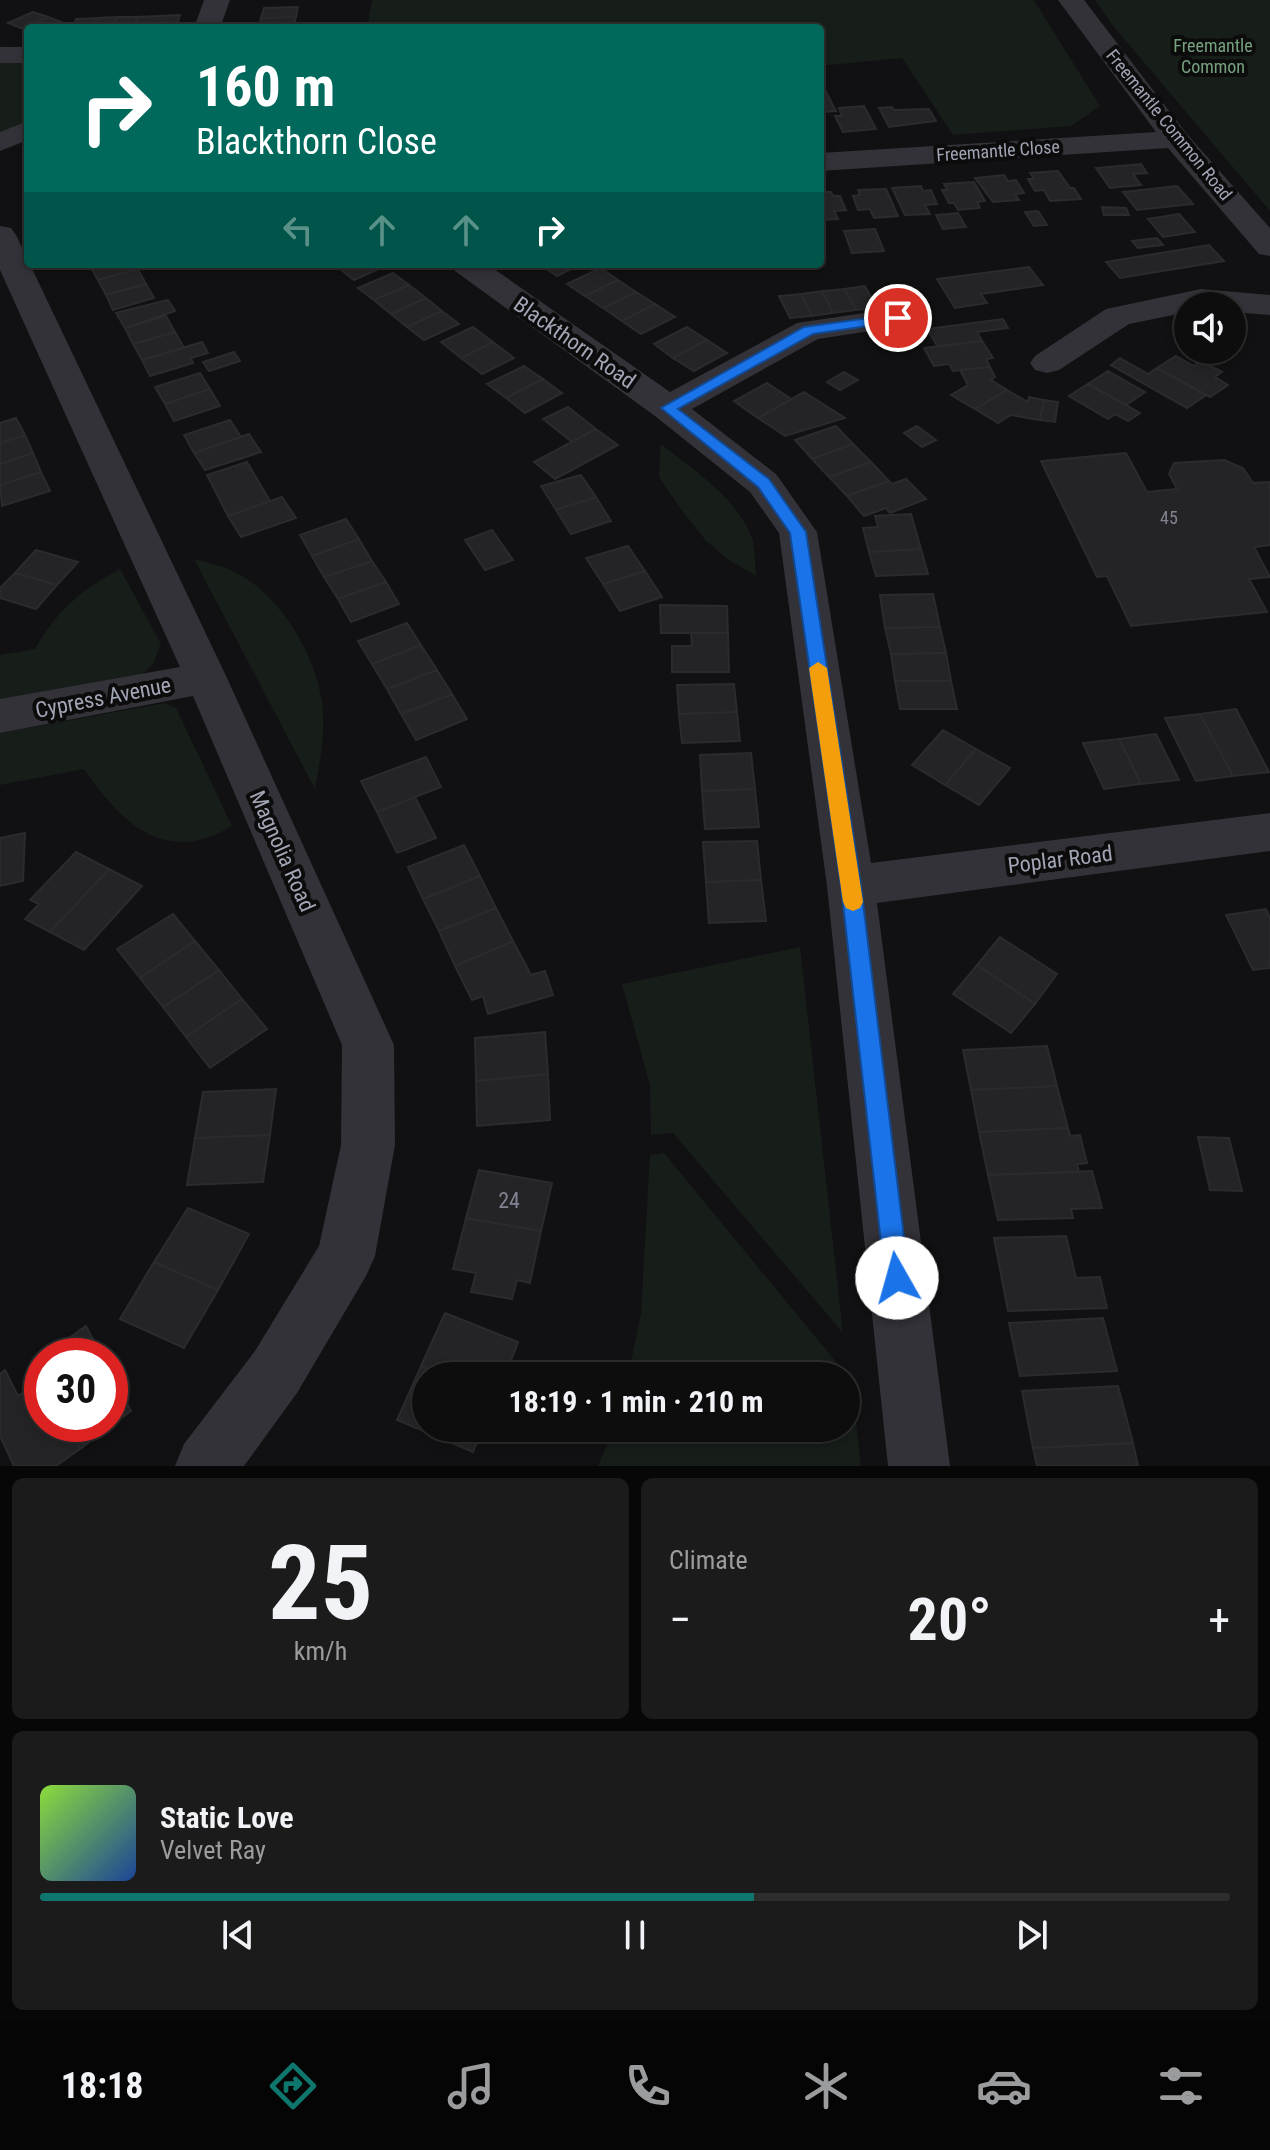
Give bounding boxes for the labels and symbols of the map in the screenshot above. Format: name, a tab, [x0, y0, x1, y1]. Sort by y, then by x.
park label: Freemantle Common	[1173, 35, 1253, 77]
street label: Freemantle Common Road	[1102, 45, 1237, 204]
street label: Freemantle Close	[936, 136, 1060, 165]
pin	[864, 284, 932, 352]
street label: Blackthorn Road	[509, 291, 640, 393]
house number: 45	[1160, 507, 1178, 528]
street label: Cypress Avenue	[33, 672, 173, 723]
street label: Magnolia Road	[245, 787, 320, 915]
street label: Poplar Road	[1006, 841, 1114, 878]
house number: 24	[498, 1188, 520, 1213]
position arrow	[855, 1236, 939, 1320]
speed limit sign: 30	[24, 1338, 128, 1442]

